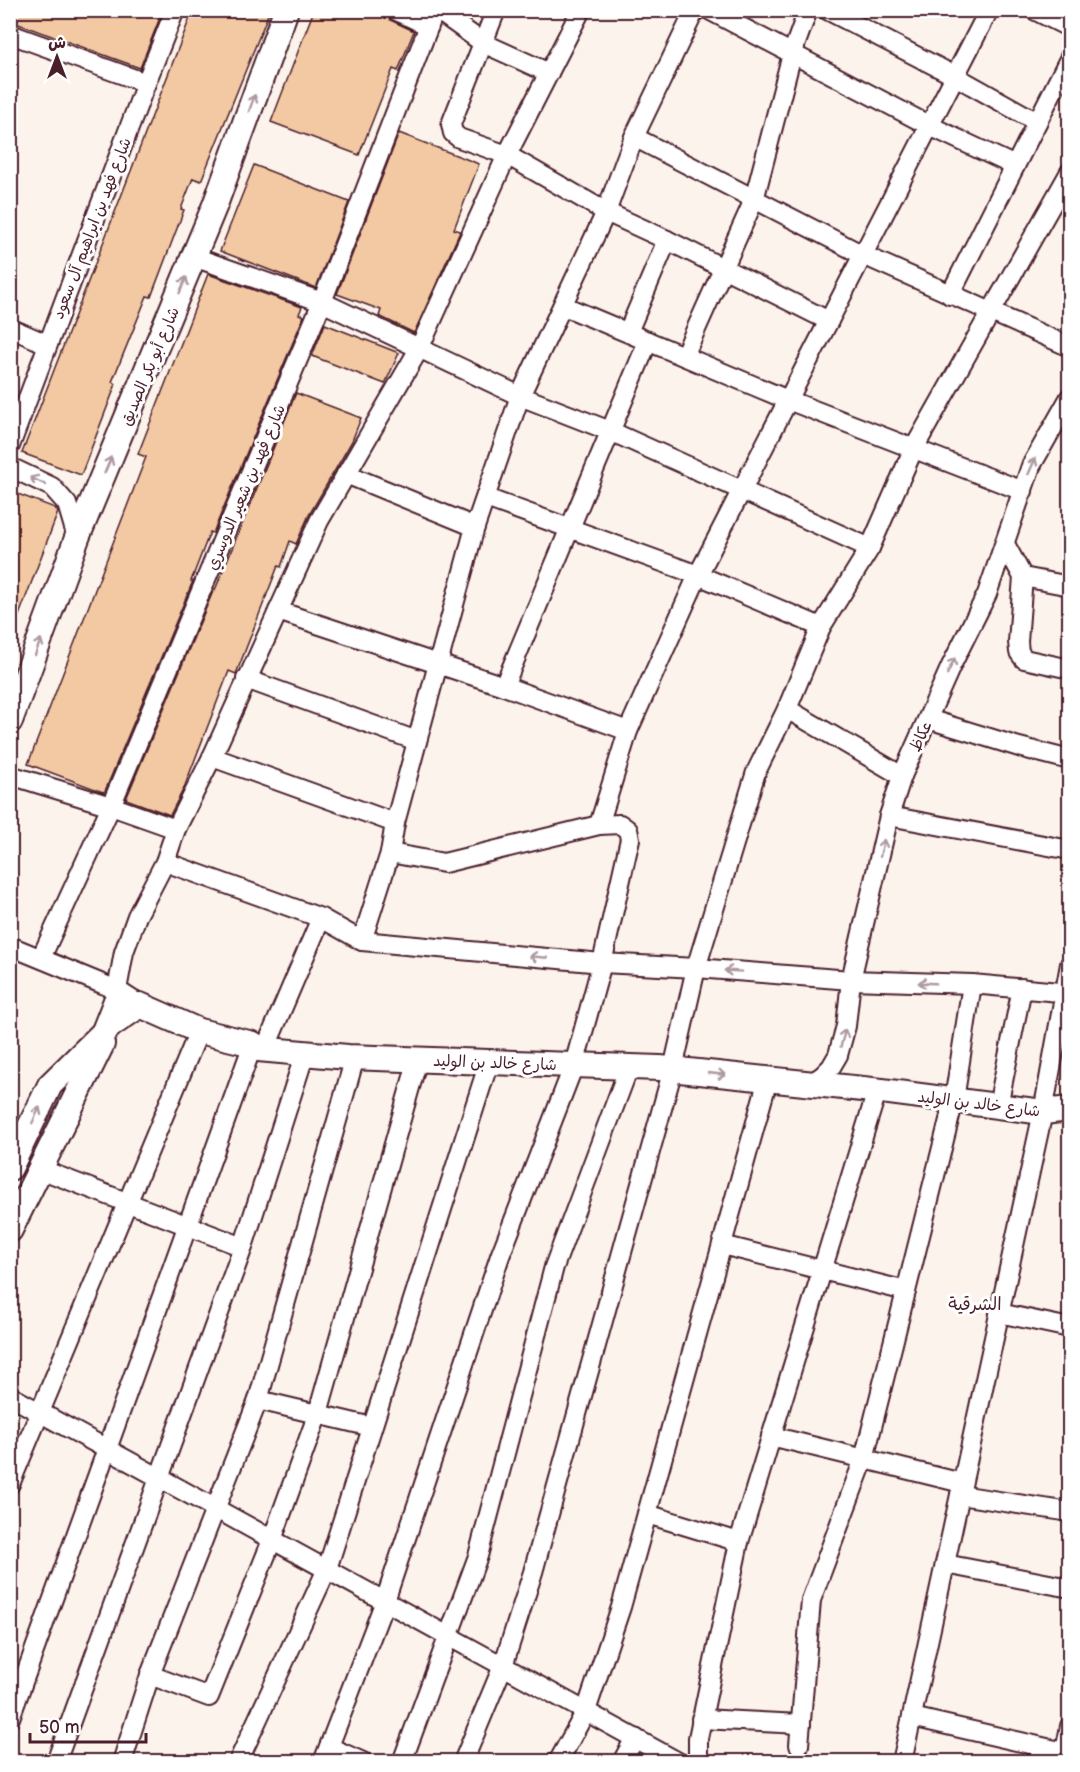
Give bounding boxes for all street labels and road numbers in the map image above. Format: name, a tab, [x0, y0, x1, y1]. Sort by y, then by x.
street label: شارع فهد بن ابراهيم آل سعود	[49, 135, 138, 323]
street label: شارع أبو بكر الصديق	[117, 304, 185, 429]
street label: شارع فهد بن شعير الدوسري	[203, 402, 291, 574]
street label: عكاظ	[906, 718, 937, 755]
street label: شارع خالد بن الوليد	[433, 1052, 557, 1076]
street label: شارع خالد بن الوليد	[916, 1088, 1041, 1122]

